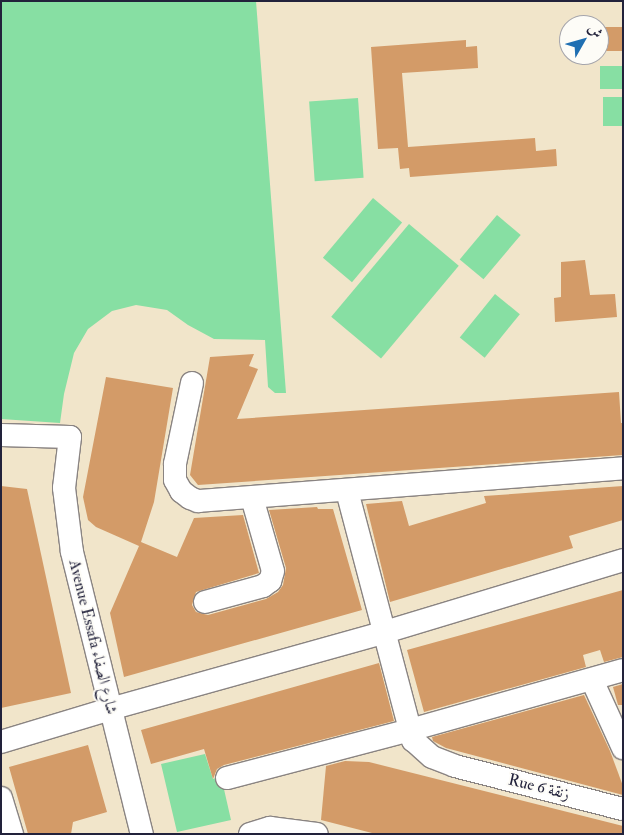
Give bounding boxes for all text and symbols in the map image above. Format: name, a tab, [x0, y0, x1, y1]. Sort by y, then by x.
north arrow	[559, 15, 609, 65]
text: ش	[584, 20, 606, 42]
street label: Avenue Essafa شارع الصفاء	[64, 558, 122, 716]
street label: Rue 6 زنقة	[506, 770, 572, 804]

